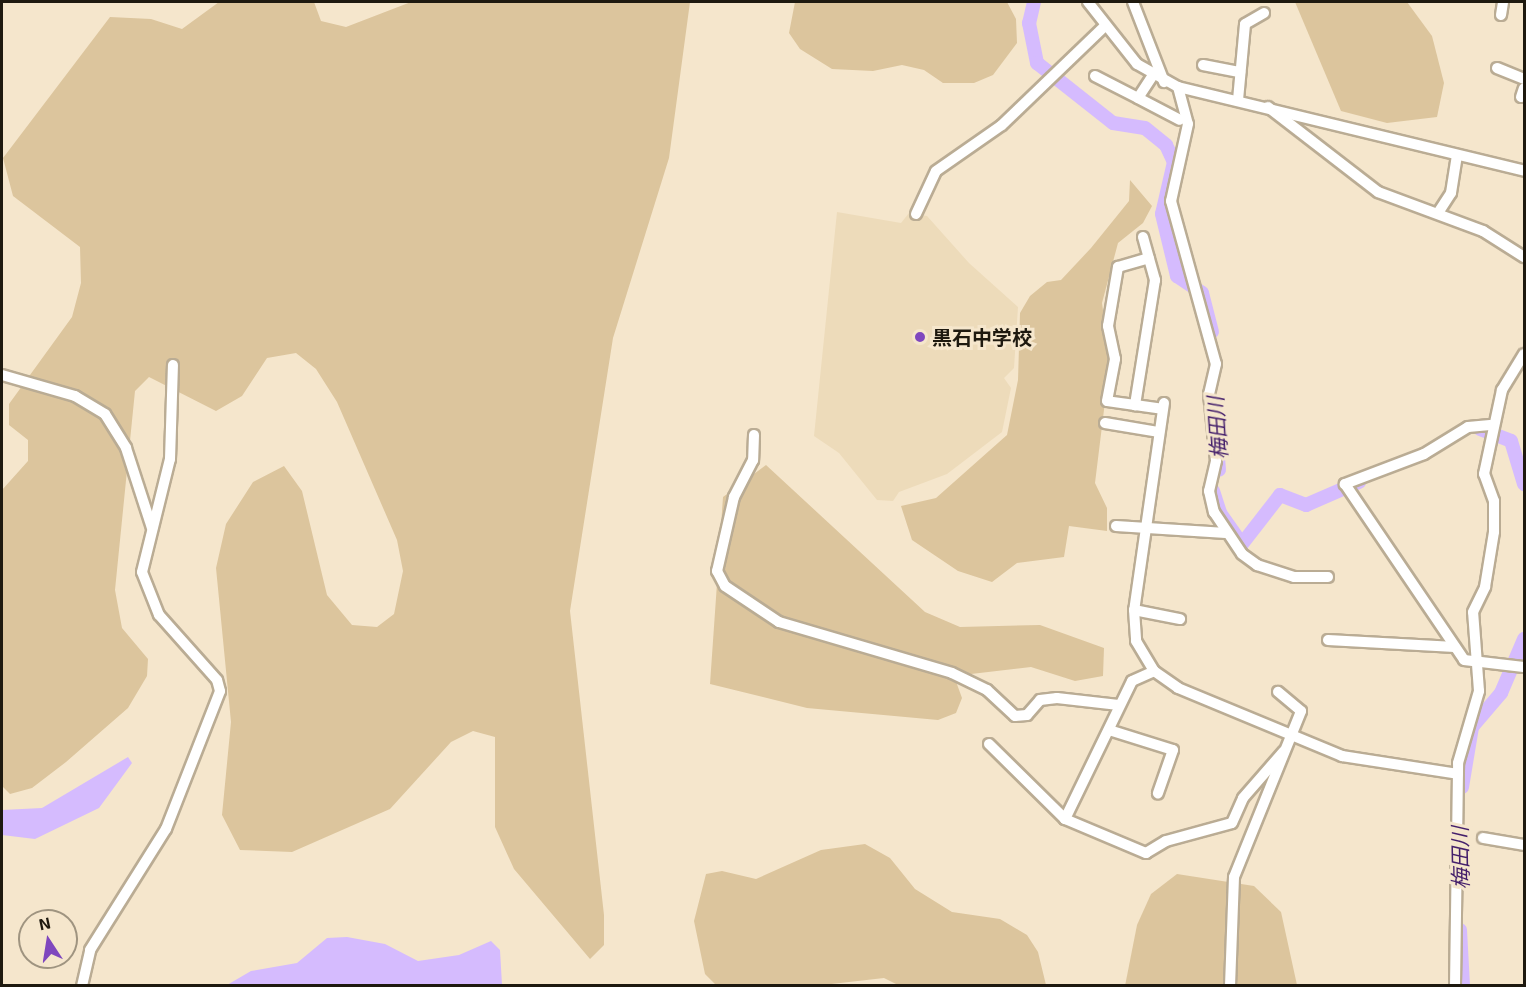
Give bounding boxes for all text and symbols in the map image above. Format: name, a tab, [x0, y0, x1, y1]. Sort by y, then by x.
place label: 黒石中学校	[932, 325, 1032, 349]
marker: 黒石中学校	[913, 330, 927, 344]
water label: 梅田川	[1202, 396, 1232, 460]
water label: 梅田川	[1447, 826, 1473, 890]
north arrow	[18, 909, 78, 969]
text: N	[37, 912, 52, 933]

